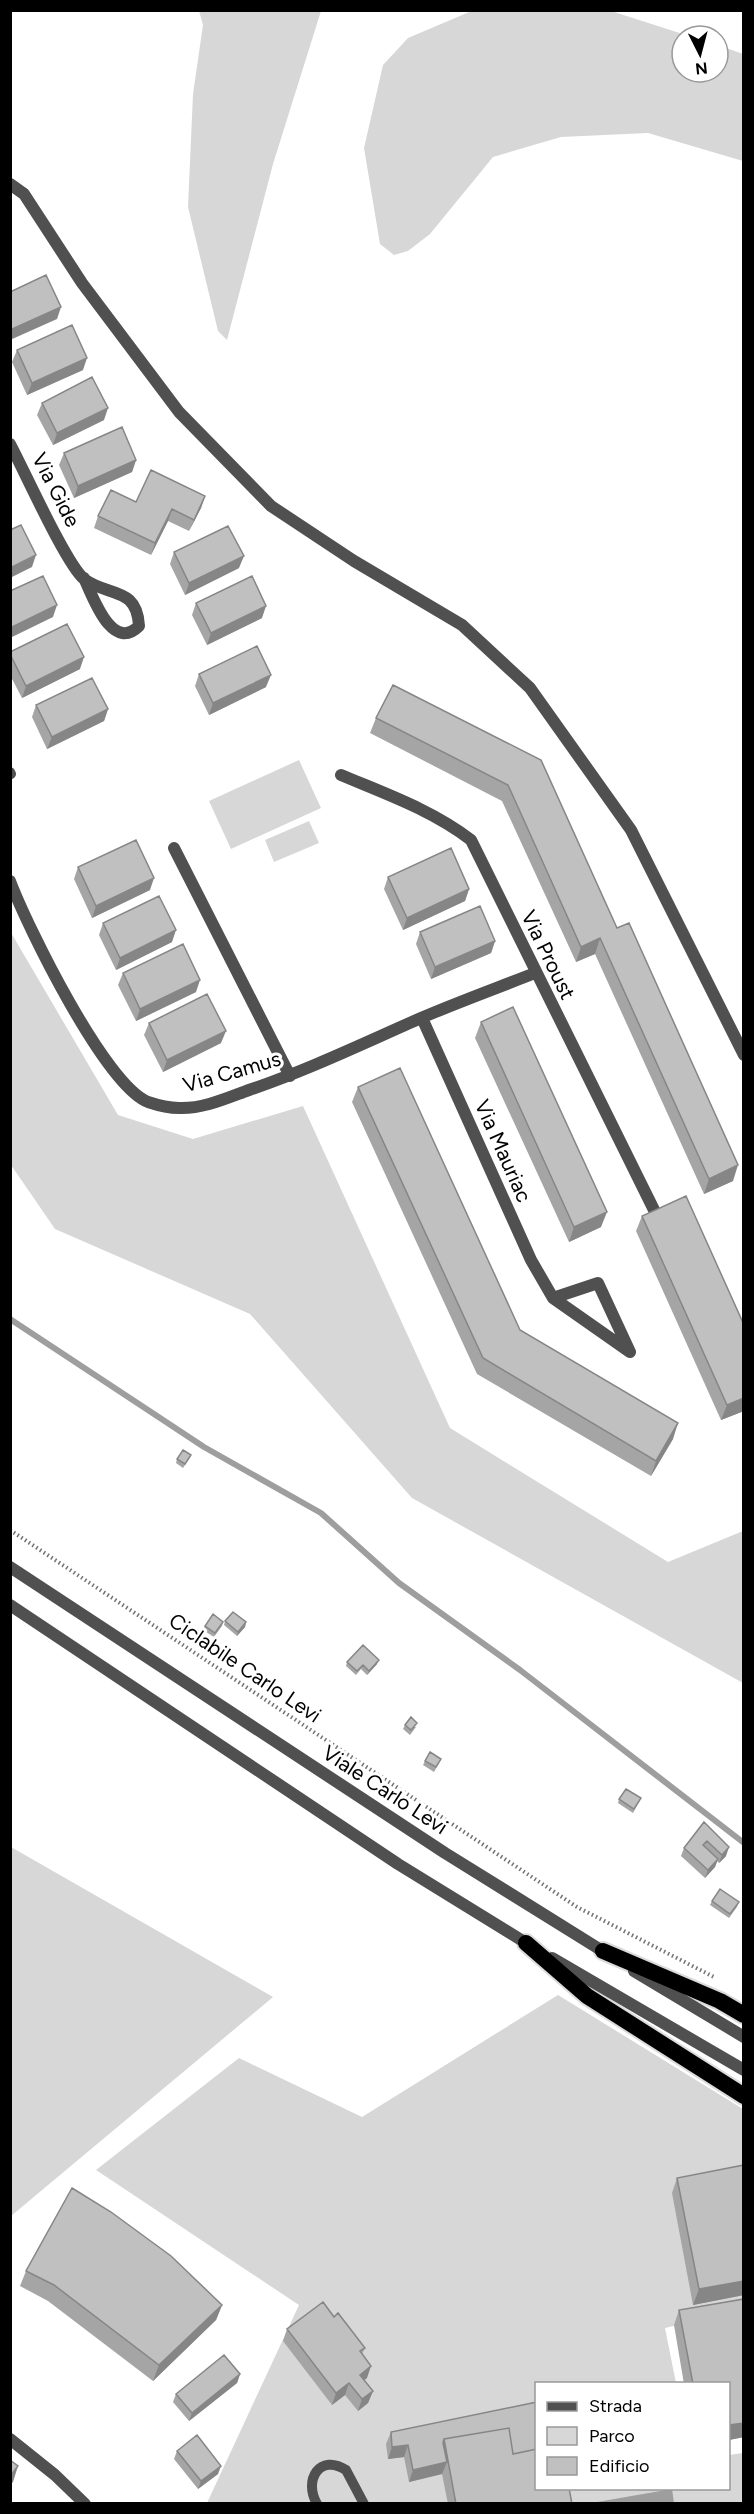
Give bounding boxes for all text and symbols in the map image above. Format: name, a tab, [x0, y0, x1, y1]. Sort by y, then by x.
north arrow	[670, 24, 730, 84]
text: N	[694, 58, 709, 79]
street label: Via Gide	[27, 448, 86, 531]
street label: Via Proust	[516, 906, 581, 1004]
street label: Via Camus	[180, 1046, 284, 1097]
street label: Via Mauriac	[470, 1096, 537, 1206]
street label: Ciclabile Carlo Levi	[165, 1607, 326, 1728]
street label: Viale Carlo Levi	[318, 1740, 453, 1839]
legend	[535, 2382, 730, 2490]
text: Strada	[589, 2395, 642, 2417]
text: Parco	[589, 2425, 635, 2447]
text: Edificio	[589, 2455, 650, 2477]

